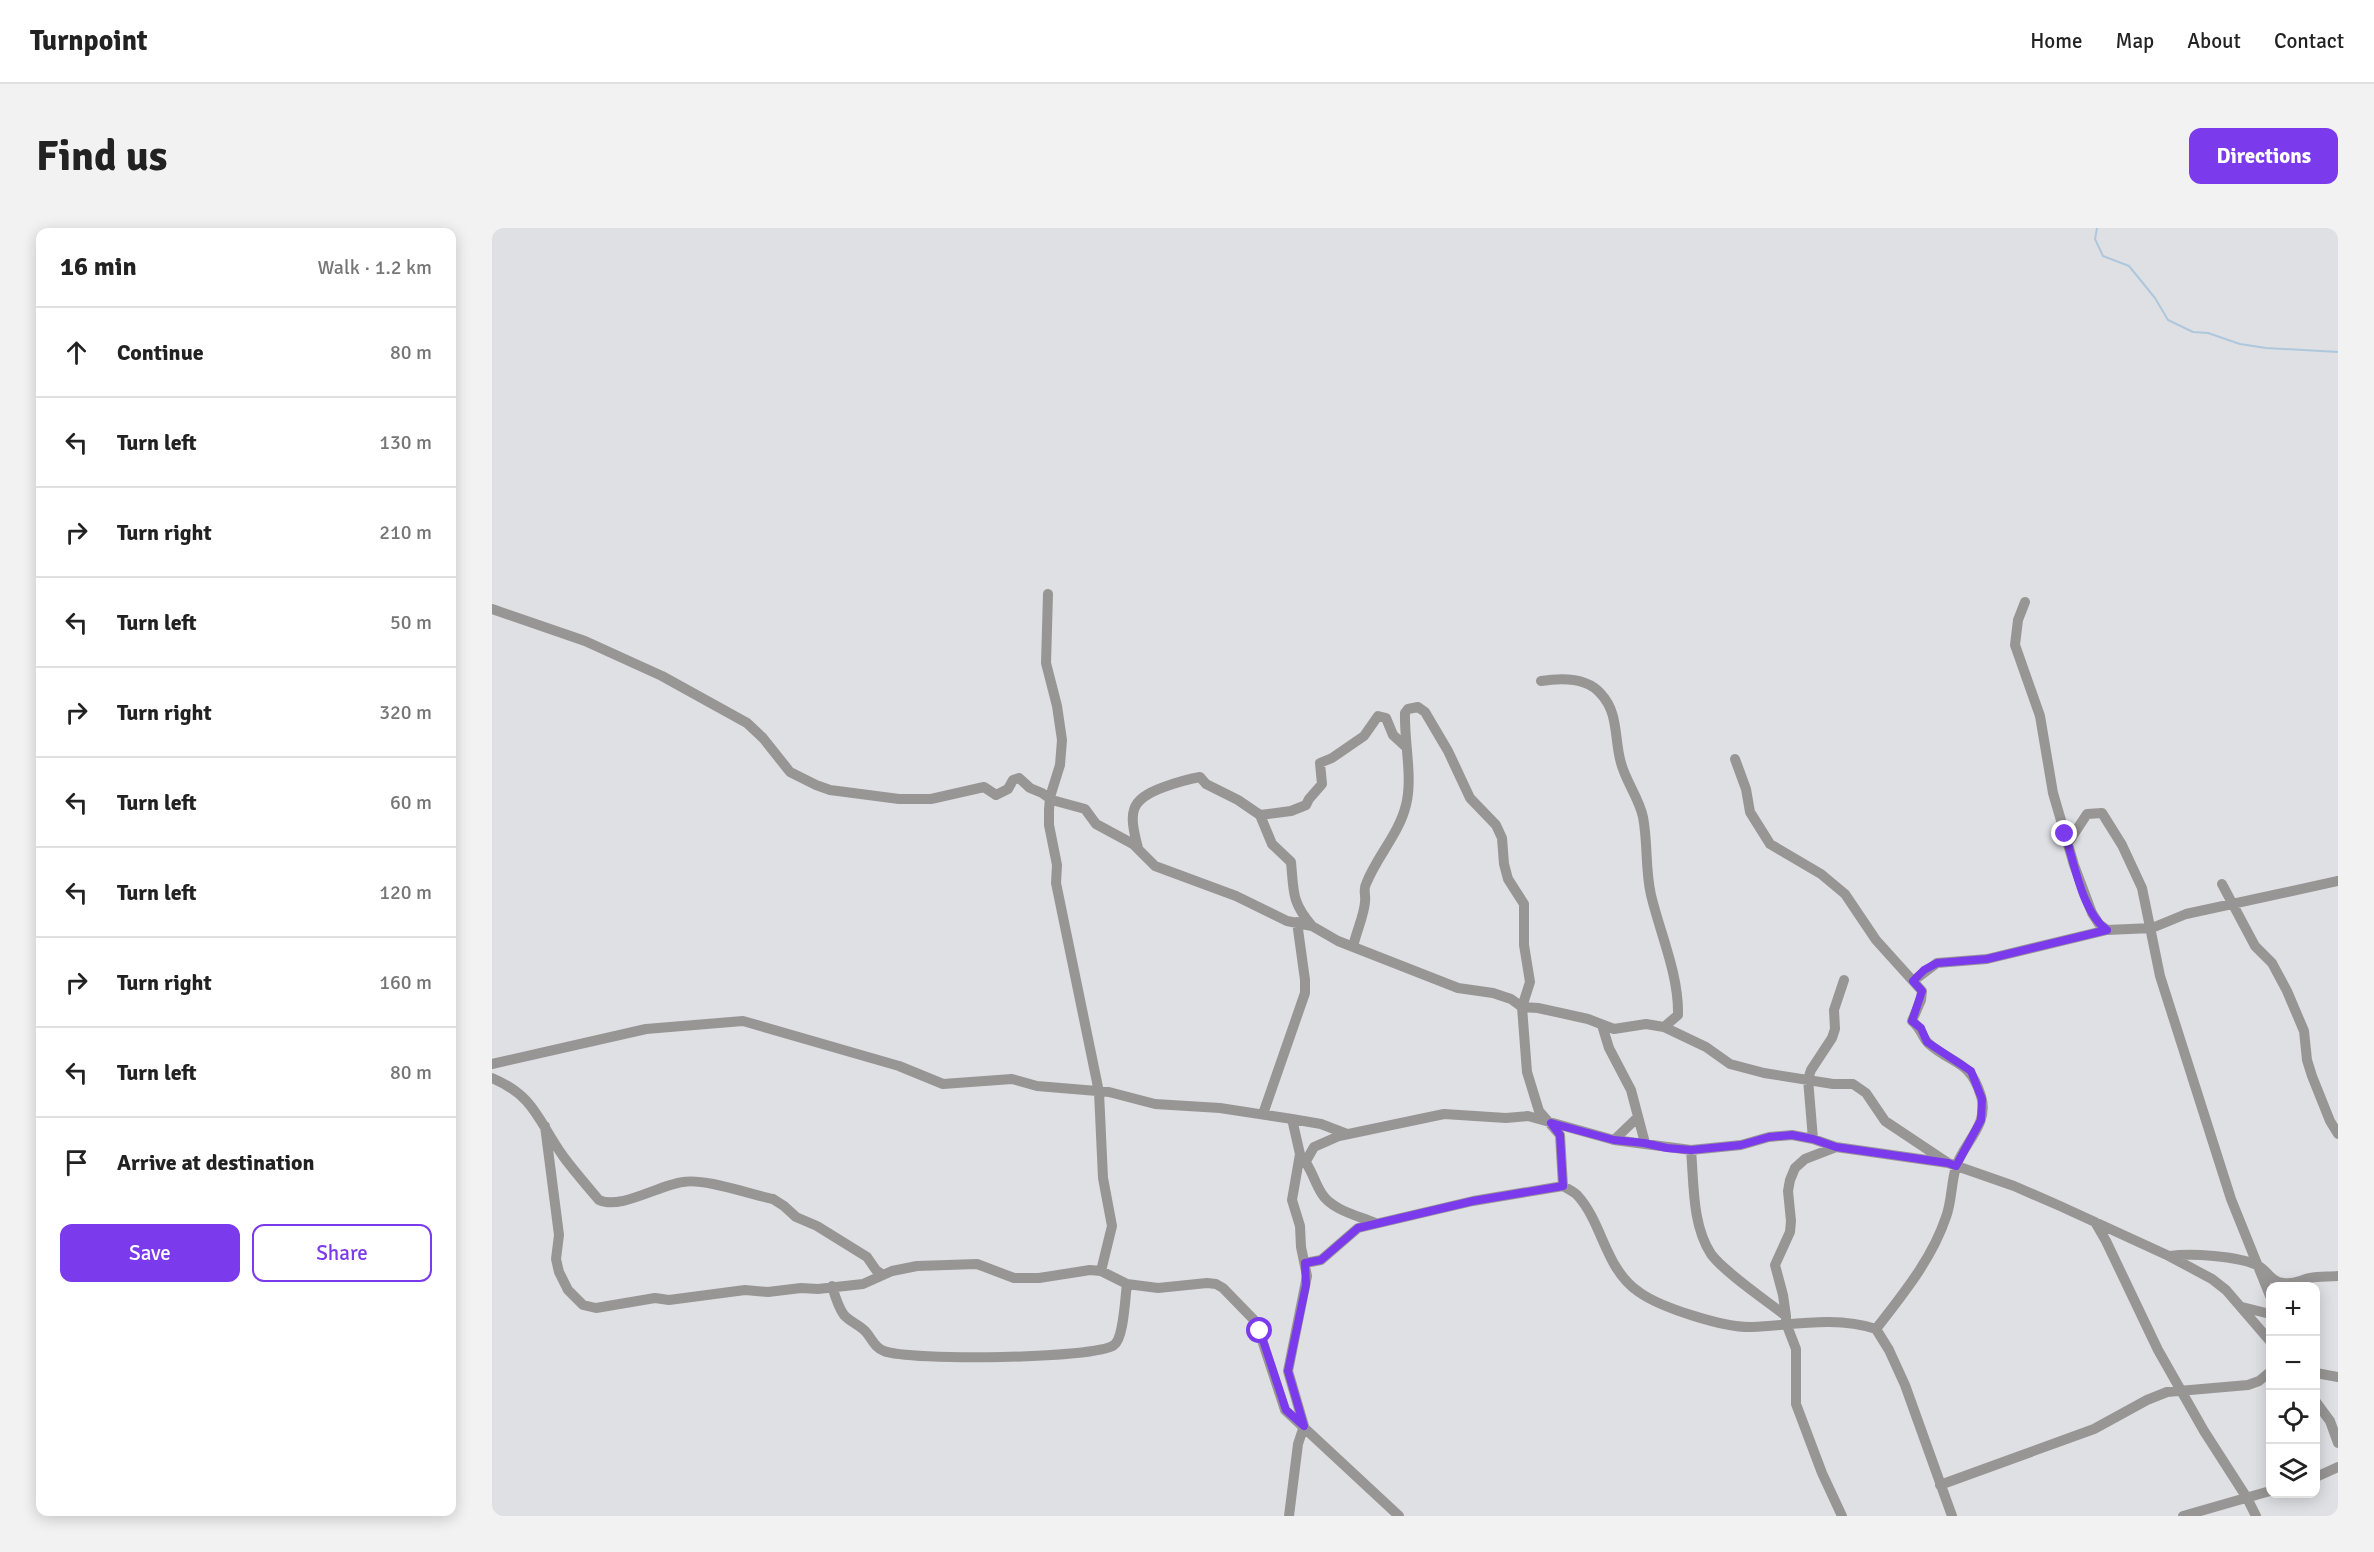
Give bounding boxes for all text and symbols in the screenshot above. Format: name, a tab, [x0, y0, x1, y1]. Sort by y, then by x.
text: Turnpoint	[30, 24, 147, 58]
text: Home	[2030, 28, 2083, 54]
text: Map	[2116, 28, 2154, 54]
text: About	[2187, 28, 2241, 54]
text: Contact	[2274, 28, 2344, 54]
button: Directions	[2189, 128, 2338, 184]
text: Find us	[36, 131, 167, 182]
text: 16 min	[60, 251, 137, 283]
text: Walk · 1.2 km	[318, 255, 432, 280]
icon: ahead	[60, 336, 93, 369]
text: Continue	[117, 339, 204, 366]
text: 80 m	[390, 340, 432, 365]
icon: left	[60, 426, 93, 459]
text: Turn left	[117, 429, 197, 456]
text: 130 m	[379, 430, 432, 455]
icon: right	[60, 516, 93, 549]
text: Turn right	[117, 519, 212, 546]
text: 210 m	[379, 520, 432, 545]
icon: left	[60, 606, 93, 639]
text: Turn left	[117, 609, 197, 636]
text: 50 m	[390, 610, 432, 635]
icon: right	[60, 696, 93, 729]
text: Turn right	[117, 699, 212, 726]
text: 320 m	[379, 700, 432, 725]
icon: left	[60, 786, 93, 819]
text: Turn left	[117, 789, 197, 816]
text: 60 m	[390, 790, 432, 815]
route end	[2051, 820, 2077, 846]
icon: left	[60, 876, 93, 909]
text: Turn left	[117, 879, 197, 906]
text: 120 m	[379, 880, 432, 905]
icon: right	[60, 966, 93, 999]
text: Turn right	[117, 969, 212, 996]
text: 160 m	[379, 970, 432, 995]
icon: left	[60, 1056, 93, 1089]
text: Turn left	[117, 1059, 197, 1086]
text: 80 m	[390, 1060, 432, 1085]
icon: arrive	[60, 1146, 93, 1179]
text: Arrive at destination	[117, 1149, 314, 1176]
button: Save	[60, 1224, 240, 1282]
button: Share	[252, 1224, 432, 1282]
map controls	[2266, 1282, 2320, 1498]
button: +	[2266, 1282, 2320, 1336]
route start	[1246, 1317, 1272, 1343]
button: −	[2266, 1336, 2320, 1390]
button: locate	[2266, 1390, 2320, 1444]
button: layers	[2266, 1444, 2320, 1498]

